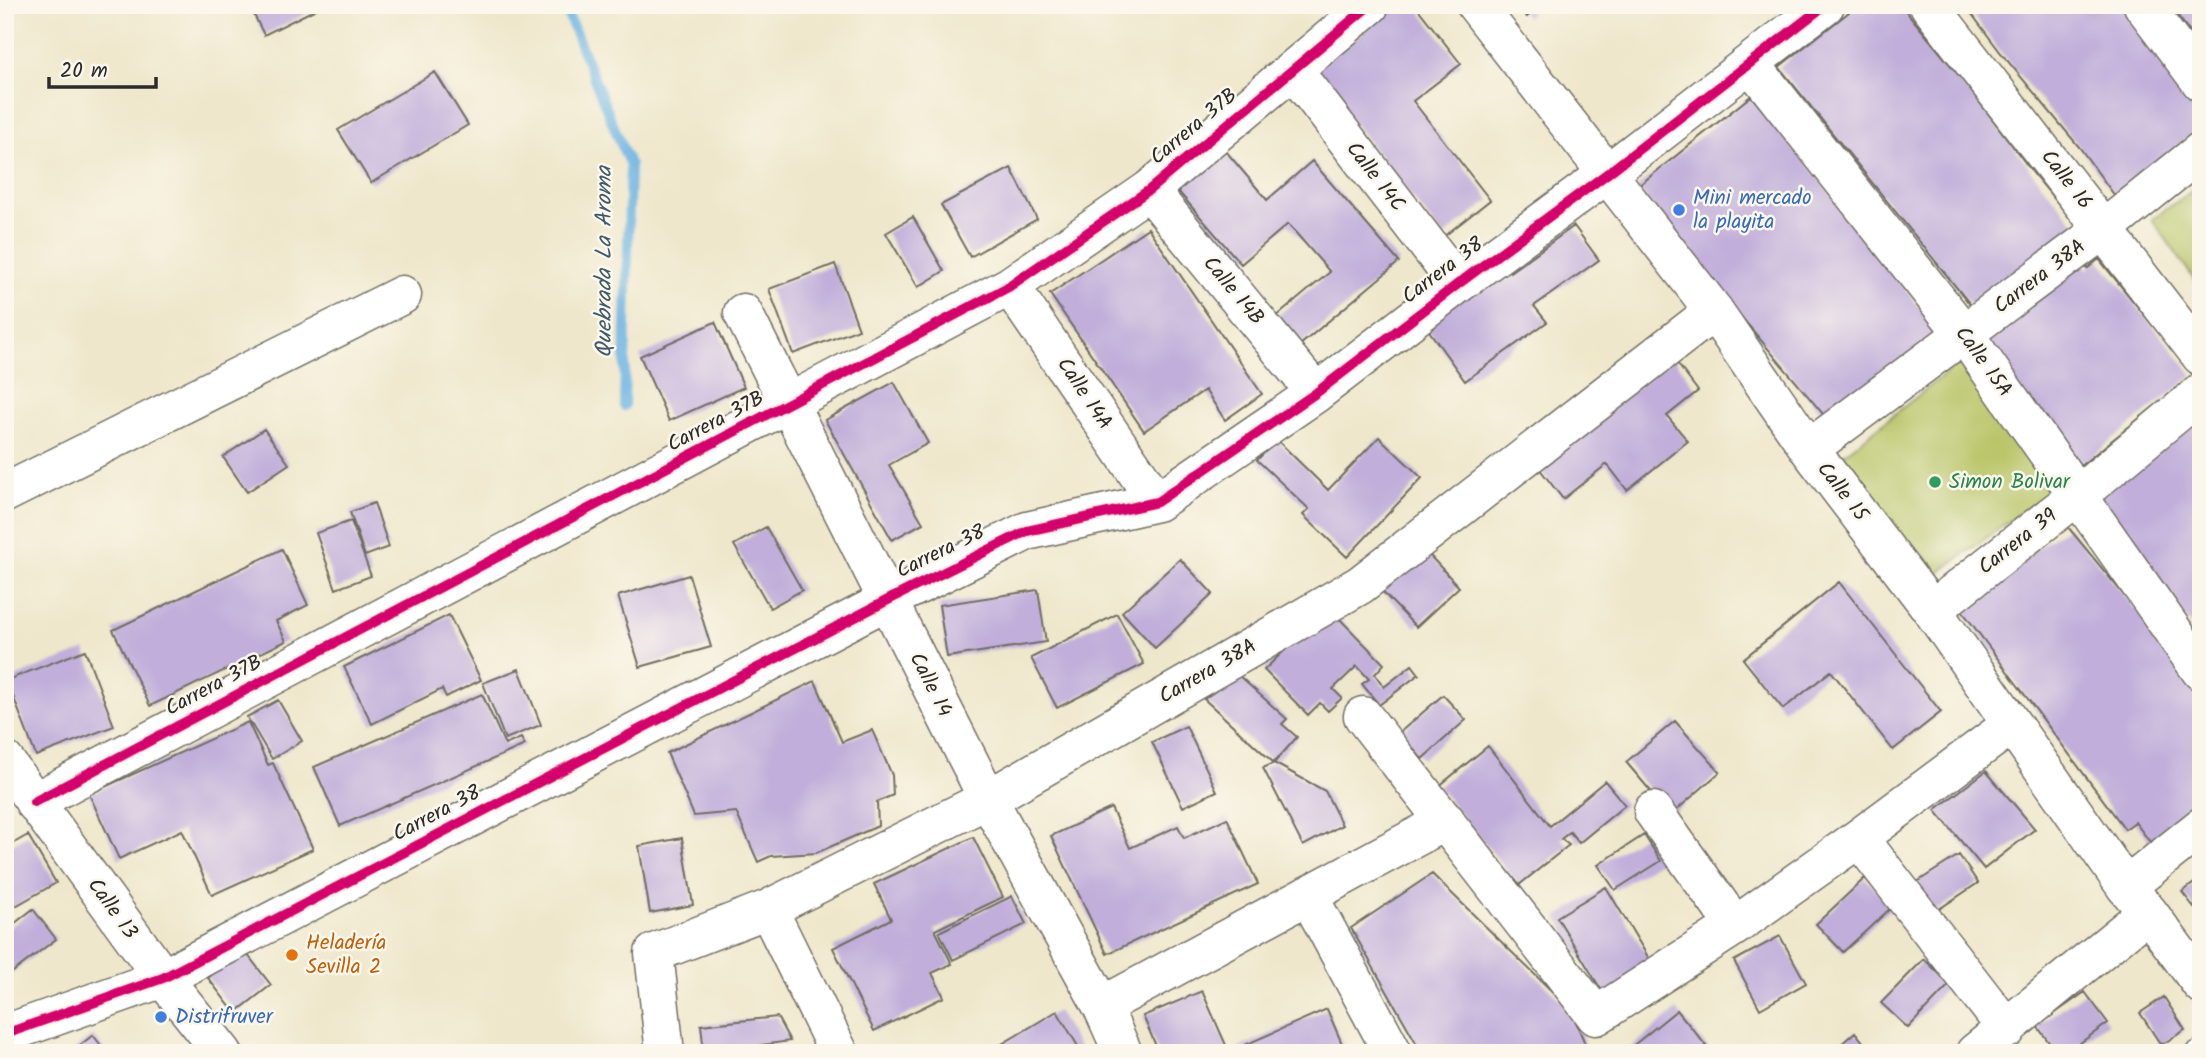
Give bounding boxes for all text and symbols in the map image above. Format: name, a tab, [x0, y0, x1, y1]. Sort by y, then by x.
scale bar	[49, 46, 156, 90]
text: 20 m	[60, 55, 108, 88]
street label: Carrera 37B	[1143, 80, 1245, 174]
street label: Calle 14C	[1337, 135, 1413, 219]
street label: Calle 16	[2032, 143, 2100, 217]
water label: Quebrada La Aroma	[587, 164, 623, 358]
place label: Mini mercado la playita	[1693, 182, 1811, 239]
marker: Mini mercado la playita	[1671, 202, 1687, 218]
street label: Carrera 38	[1395, 229, 1491, 313]
street label: Carrera 38A	[1987, 231, 2093, 323]
street label: Calle 14B	[1194, 249, 1272, 333]
street label: Calle 15A	[1946, 319, 2020, 405]
street label: Calle 14A	[1048, 351, 1120, 437]
street label: Carrera 37B	[661, 383, 771, 461]
street label: Calle 15	[1808, 455, 1877, 530]
place label: Simon Bolivar	[1949, 466, 2071, 499]
marker: Simon Bolivar	[1927, 474, 1943, 490]
street label: Carrera 39	[1971, 500, 2065, 584]
street label: Carrera 38	[891, 516, 992, 588]
street label: Carrera 38A	[1153, 631, 1263, 713]
street label: Carrera 37B	[159, 647, 269, 725]
street label: Calle 14	[900, 647, 960, 723]
street label: Carrera 38	[387, 777, 487, 851]
street label: Calle 13	[78, 871, 146, 947]
place label: Heladería Sevilla 2	[306, 927, 386, 984]
marker: Heladería Sevilla 2	[284, 947, 300, 963]
place label: Distrifruver	[175, 1001, 274, 1034]
marker: Distrifruver	[153, 1009, 169, 1025]

